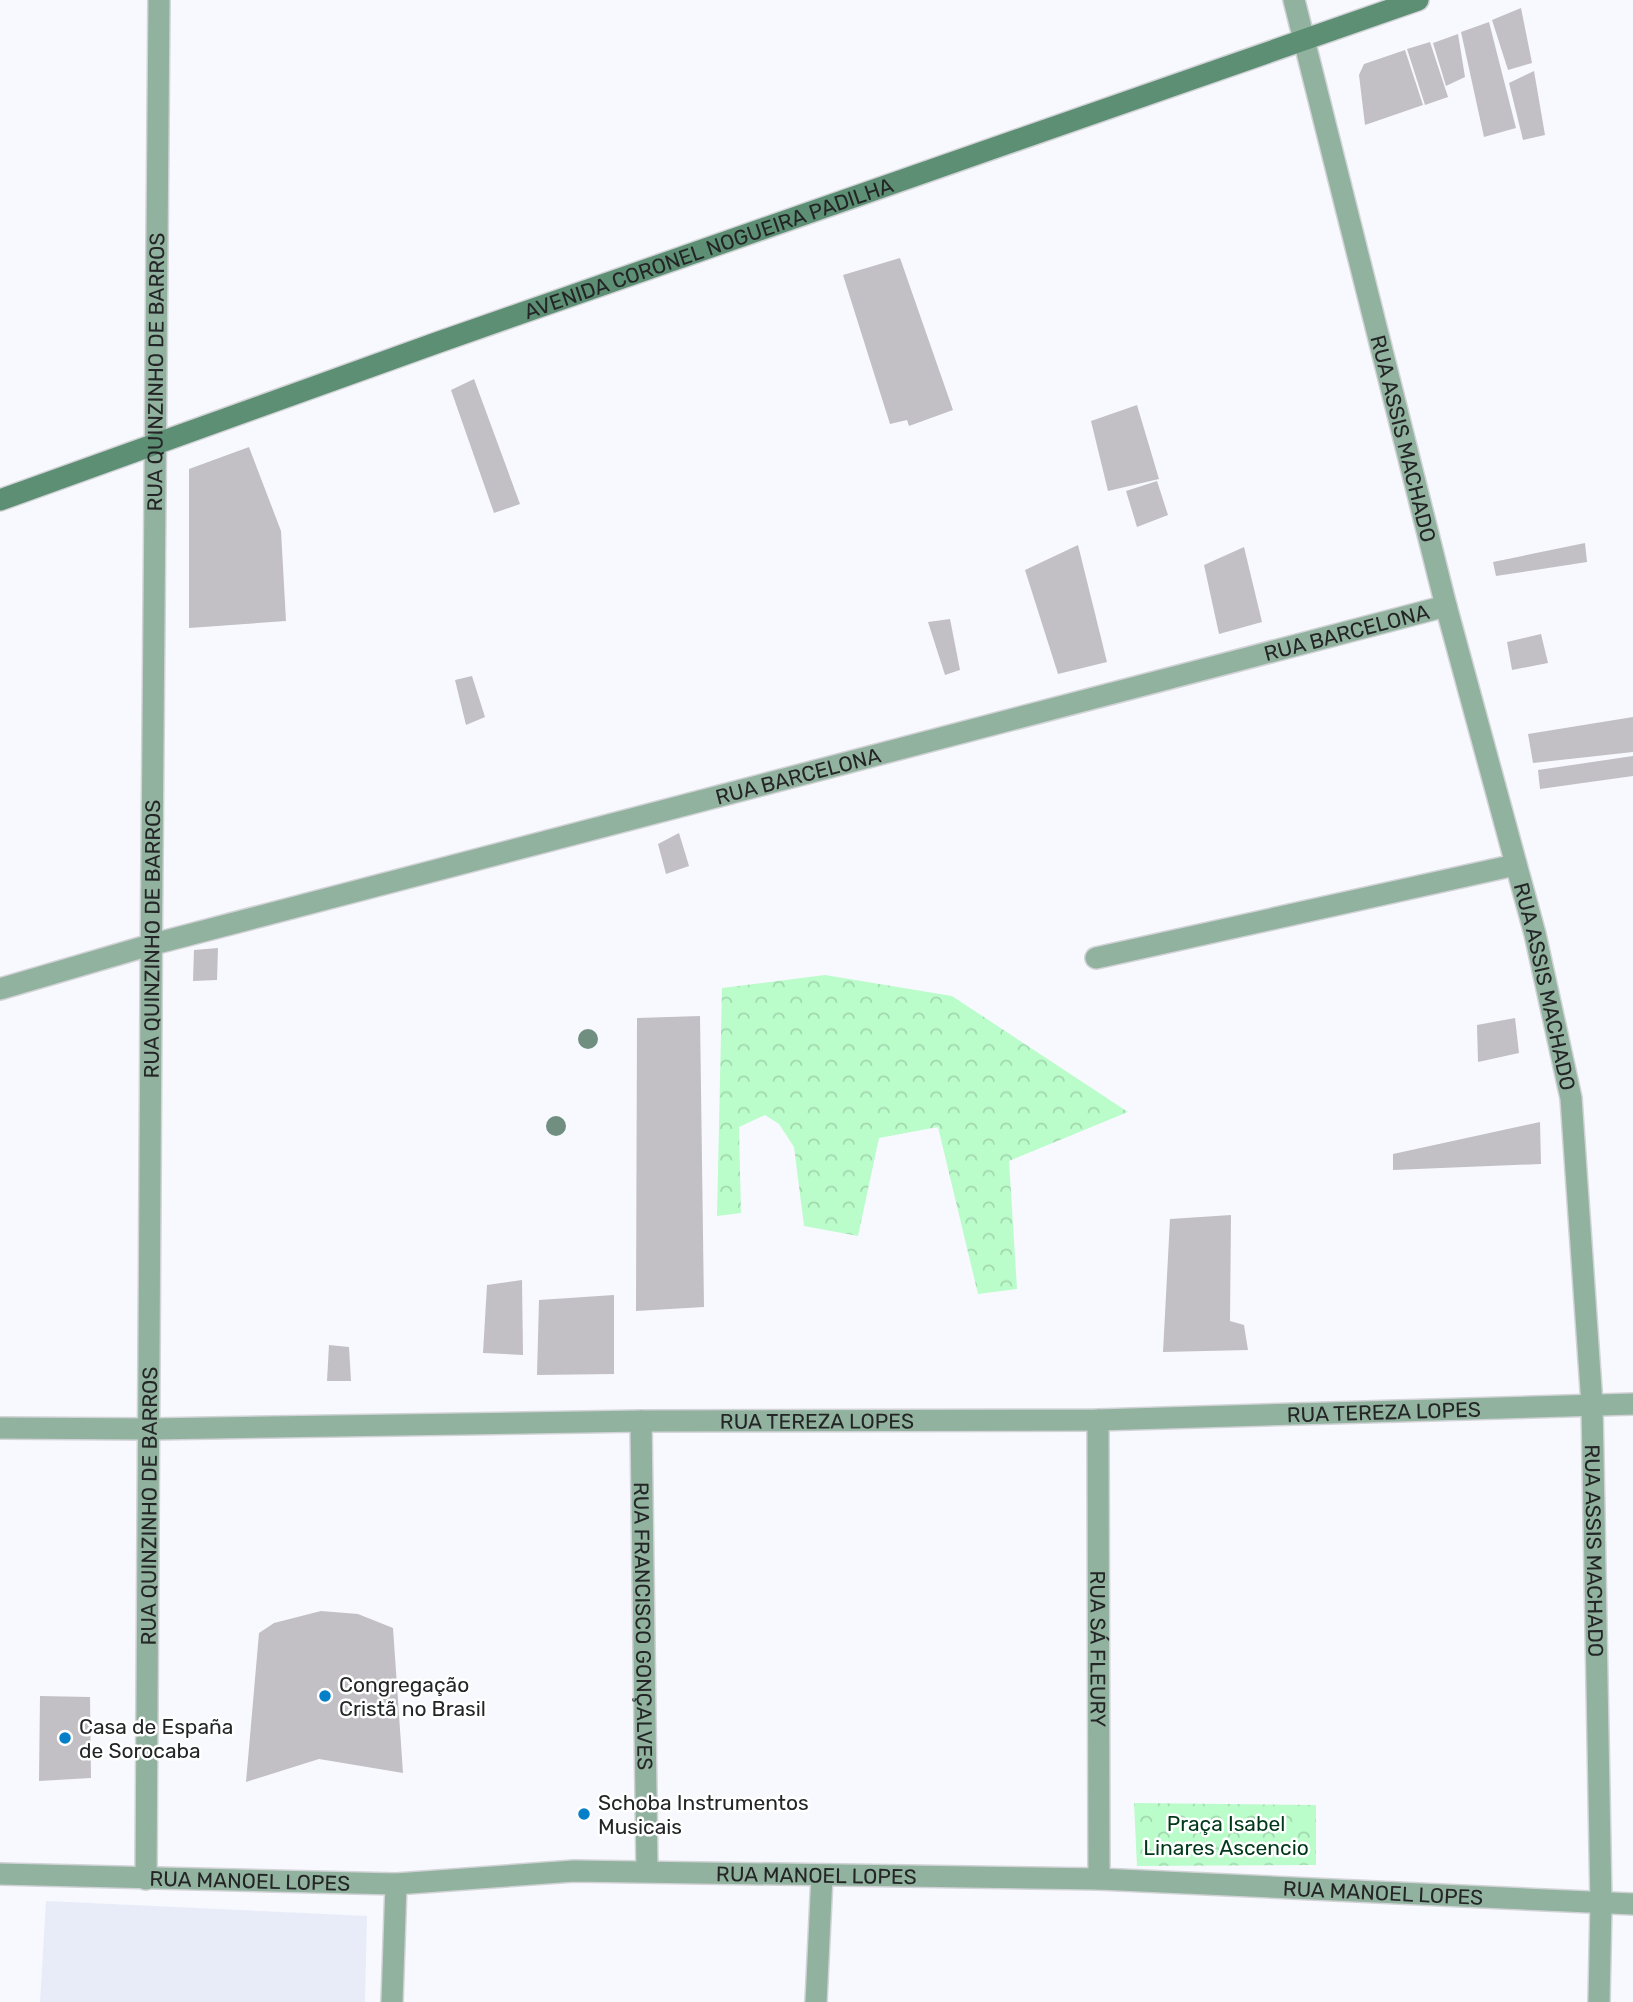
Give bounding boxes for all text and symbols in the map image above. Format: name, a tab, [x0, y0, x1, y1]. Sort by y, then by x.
street label: AVENIDA CORONEL NOGUEIRA PADILHA	[521, 172, 896, 324]
street label: RUA QUINZINHO DE BARROS	[141, 233, 169, 511]
street label: RUA ASSIS MACHADO	[1366, 332, 1442, 545]
street label: RUA BARCELONA	[1261, 598, 1432, 666]
street label: RUA BARCELONA	[713, 742, 883, 809]
street label: RUA QUINZINHO DE BARROS	[138, 800, 165, 1078]
street label: RUA ASSIS MACHADO	[1509, 880, 1581, 1093]
street label: RUA QUINZINHO DE BARROS	[135, 1367, 162, 1645]
street label: RUA TEREZA LOPES	[1286, 1396, 1481, 1427]
street label: RUA TEREZA LOPES	[720, 1408, 914, 1433]
street label: RUA ASSIS MACHADO	[1580, 1444, 1609, 1657]
street label: RUA FRANCISCO GONÇALVES	[629, 1482, 658, 1770]
street label: RUA SÁ FLEURY	[1086, 1571, 1111, 1727]
place label: Congregação Cristã no Brasil	[339, 1672, 486, 1721]
marker: Congregação Cristã no Brasil	[317, 1688, 333, 1704]
place label: Casa de España de Sorocaba	[79, 1714, 233, 1763]
marker: Casa de España de Sorocaba	[57, 1730, 73, 1746]
place label: Schoba Instrumentos Musicais	[598, 1790, 809, 1839]
marker: Schoba Instrumentos Musicais	[576, 1806, 592, 1822]
park label: Praça Isabel Linares Ascencio	[1143, 1811, 1309, 1860]
street label: RUA MANOEL LOPES	[716, 1861, 917, 1889]
street label: RUA MANOEL LOPES	[149, 1865, 351, 1895]
street label: RUA MANOEL LOPES	[1282, 1875, 1484, 1909]

